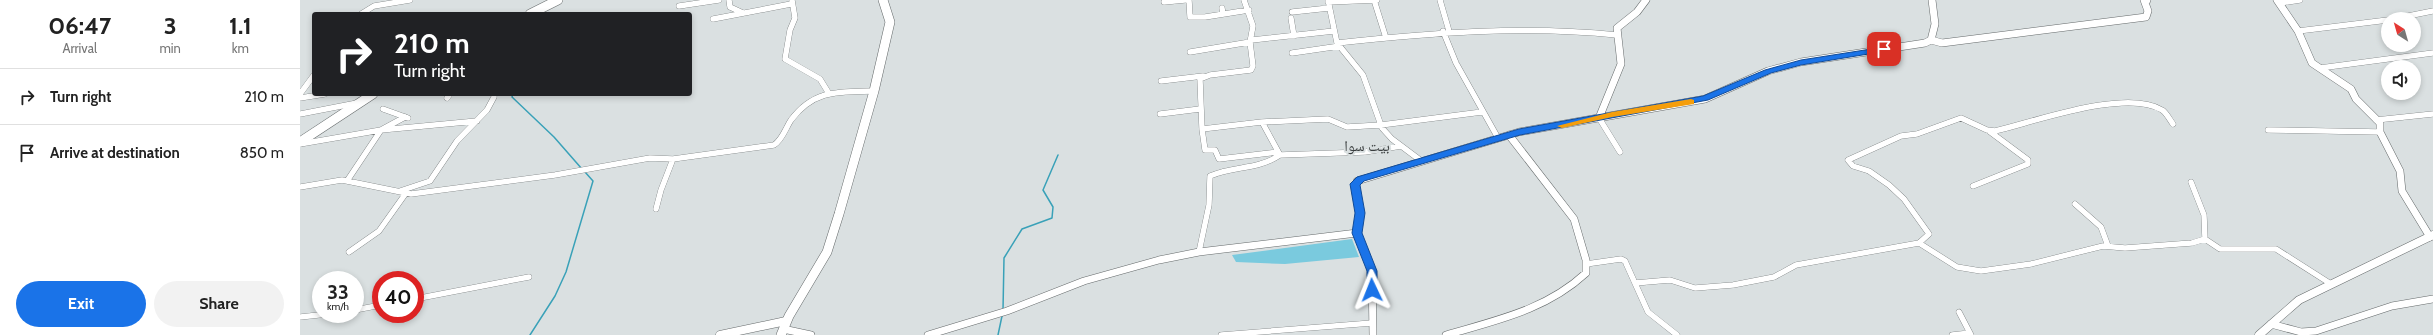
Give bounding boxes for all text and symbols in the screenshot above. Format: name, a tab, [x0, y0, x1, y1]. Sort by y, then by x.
text: 06:47	[48, 11, 111, 40]
text: 3	[164, 11, 177, 40]
text: 1.1	[229, 11, 252, 40]
north arrow	[2381, 12, 2421, 52]
map controls	[2381, 12, 2421, 100]
text: 210 m	[394, 26, 470, 60]
icon: right	[328, 28, 380, 80]
pin	[1867, 32, 1901, 66]
icon: arrive	[1873, 38, 1895, 60]
text: Arrival	[62, 40, 97, 56]
text: min	[159, 40, 181, 56]
text: km	[232, 40, 249, 56]
text: Turn right	[394, 60, 465, 82]
button: sound	[2381, 60, 2421, 100]
icon: right	[16, 86, 38, 108]
text: Turn right	[50, 88, 111, 106]
text: 210 m	[244, 88, 284, 106]
district label: بيت سوا	[1344, 137, 1390, 155]
icon: arrive	[16, 142, 38, 164]
text: Arrive at destination	[50, 144, 180, 162]
text: 850 m	[240, 144, 284, 162]
position arrow	[1351, 269, 1393, 311]
speed limit sign: 40	[372, 271, 424, 323]
text: 33	[327, 280, 349, 304]
button: Exit	[16, 281, 146, 327]
button: Share	[154, 281, 284, 327]
text: km/h	[327, 300, 349, 313]

